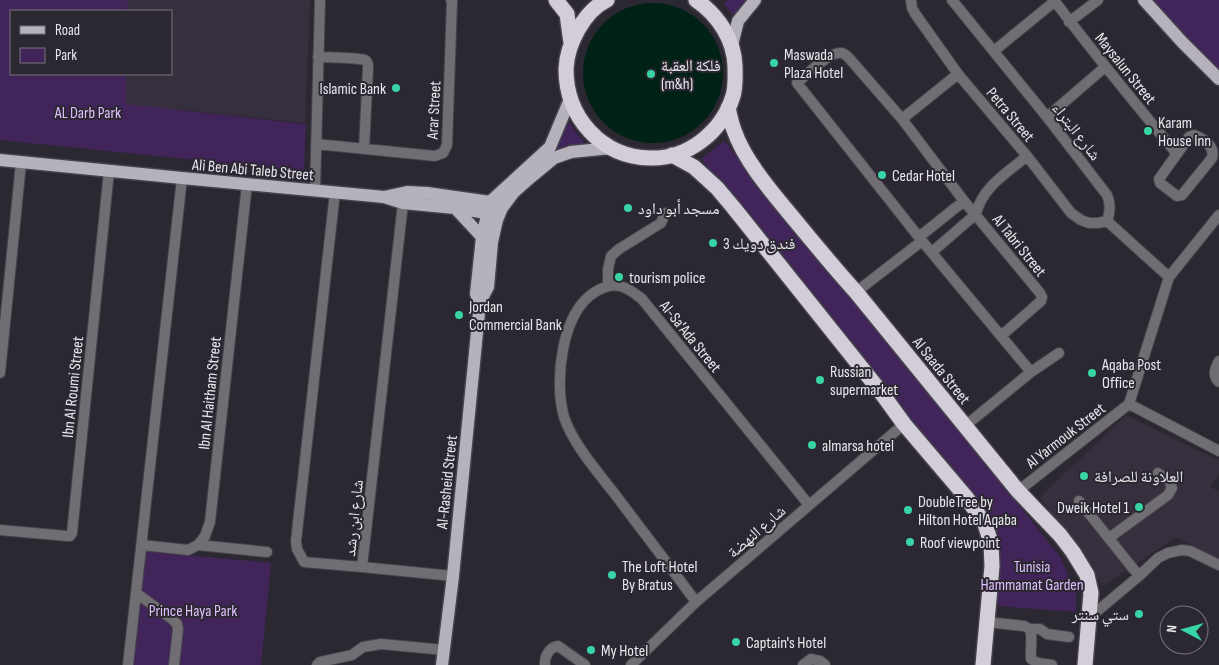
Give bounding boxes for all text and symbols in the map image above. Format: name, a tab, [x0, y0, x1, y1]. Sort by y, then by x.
legend	[10, 10, 172, 75]
text: Road	[55, 21, 80, 40]
street label: Maysalun Street	[1090, 29, 1159, 109]
text: Park	[55, 46, 77, 65]
place label: Maswada Plaza Hotel	[784, 46, 843, 83]
place label: فلكة العقبة (m&h)	[661, 57, 721, 94]
marker: Maswada Plaza Hotel	[768, 57, 780, 69]
marker: فلكة العقبة (m&h)	[645, 68, 657, 80]
place label: Islamic Bank	[319, 80, 386, 99]
street label: Arar Street	[423, 80, 446, 141]
marker: Islamic Bank	[390, 82, 402, 94]
street label: Petra Street	[982, 84, 1038, 146]
street label: شارع البتراء	[1047, 99, 1104, 165]
park label: AL Darb Park	[54, 104, 121, 123]
place label: Karam House Inn	[1158, 114, 1211, 151]
marker: Karam House Inn	[1142, 125, 1154, 137]
street label: Ali Ben Abi Taleb Street	[190, 156, 315, 185]
place label: Cedar Hotel	[892, 167, 955, 186]
marker: Cedar Hotel	[876, 169, 888, 181]
place label: مسجد أبو داود	[638, 199, 719, 219]
marker: مسجد أبو داود	[622, 202, 634, 214]
street label: Al Tabri Street	[987, 210, 1050, 281]
place label: فندق دويك 3	[723, 235, 796, 254]
marker: فندق دويك 3	[707, 237, 719, 249]
place label: tourism police	[629, 269, 706, 288]
marker: tourism police	[613, 271, 625, 283]
street label: Al-Sa'Ada Street	[654, 296, 725, 377]
place label: Jordan Commercial Bank	[468, 298, 562, 335]
marker: Jordan Commercial Bank	[453, 309, 465, 321]
street label: Al Saada Street	[907, 333, 974, 408]
street label: Ibn Al Roumi Street	[59, 335, 88, 439]
street label: Ibn Al Haitham Street	[195, 336, 226, 451]
place label: Aqaba Post Office	[1101, 356, 1161, 393]
place label: Russian supermarket	[830, 363, 898, 400]
marker: Aqaba Post Office	[1086, 367, 1098, 379]
marker: Russian supermarket	[814, 374, 826, 386]
street label: Al Yarmouk Street	[1022, 399, 1109, 474]
street label: Al-Rasheid Street	[433, 434, 462, 531]
place label: almarsa hotel	[822, 437, 894, 456]
marker: almarsa hotel	[806, 439, 818, 451]
place label: العلاونة للصرافة	[1094, 468, 1183, 487]
marker: العلاونة للصرافة	[1078, 470, 1090, 482]
street label: شارع ابن رشد	[341, 479, 368, 558]
place label: DoubleTree by Hilton Hotel Aqaba	[918, 493, 1017, 530]
place label: Dweik Hotel 1	[1057, 499, 1129, 518]
marker: Dweik Hotel 1	[1133, 501, 1145, 513]
street label: شارع النهضة	[724, 502, 790, 562]
marker: DoubleTree by Hilton Hotel Aqaba	[902, 504, 914, 516]
place label: Roof viewpoint	[920, 534, 1000, 553]
marker: Roof viewpoint	[904, 536, 916, 548]
place label: The Loft Hotel By Bratus	[622, 558, 697, 595]
park label: Tunisia Hammamat Garden	[980, 558, 1084, 595]
marker: The Loft Hotel By Bratus	[606, 569, 618, 581]
park label: Prince Haya Park	[149, 602, 237, 621]
north arrow	[1159, 605, 1209, 655]
place label: ستي سنتر	[1071, 606, 1129, 627]
marker: ستي سنتر	[1133, 608, 1145, 620]
text: N	[1163, 624, 1180, 633]
place label: Captain's Hotel	[746, 634, 826, 653]
marker: Captain's Hotel	[730, 636, 742, 648]
place label: My Hotel	[601, 642, 648, 661]
marker: My Hotel	[585, 644, 597, 656]

